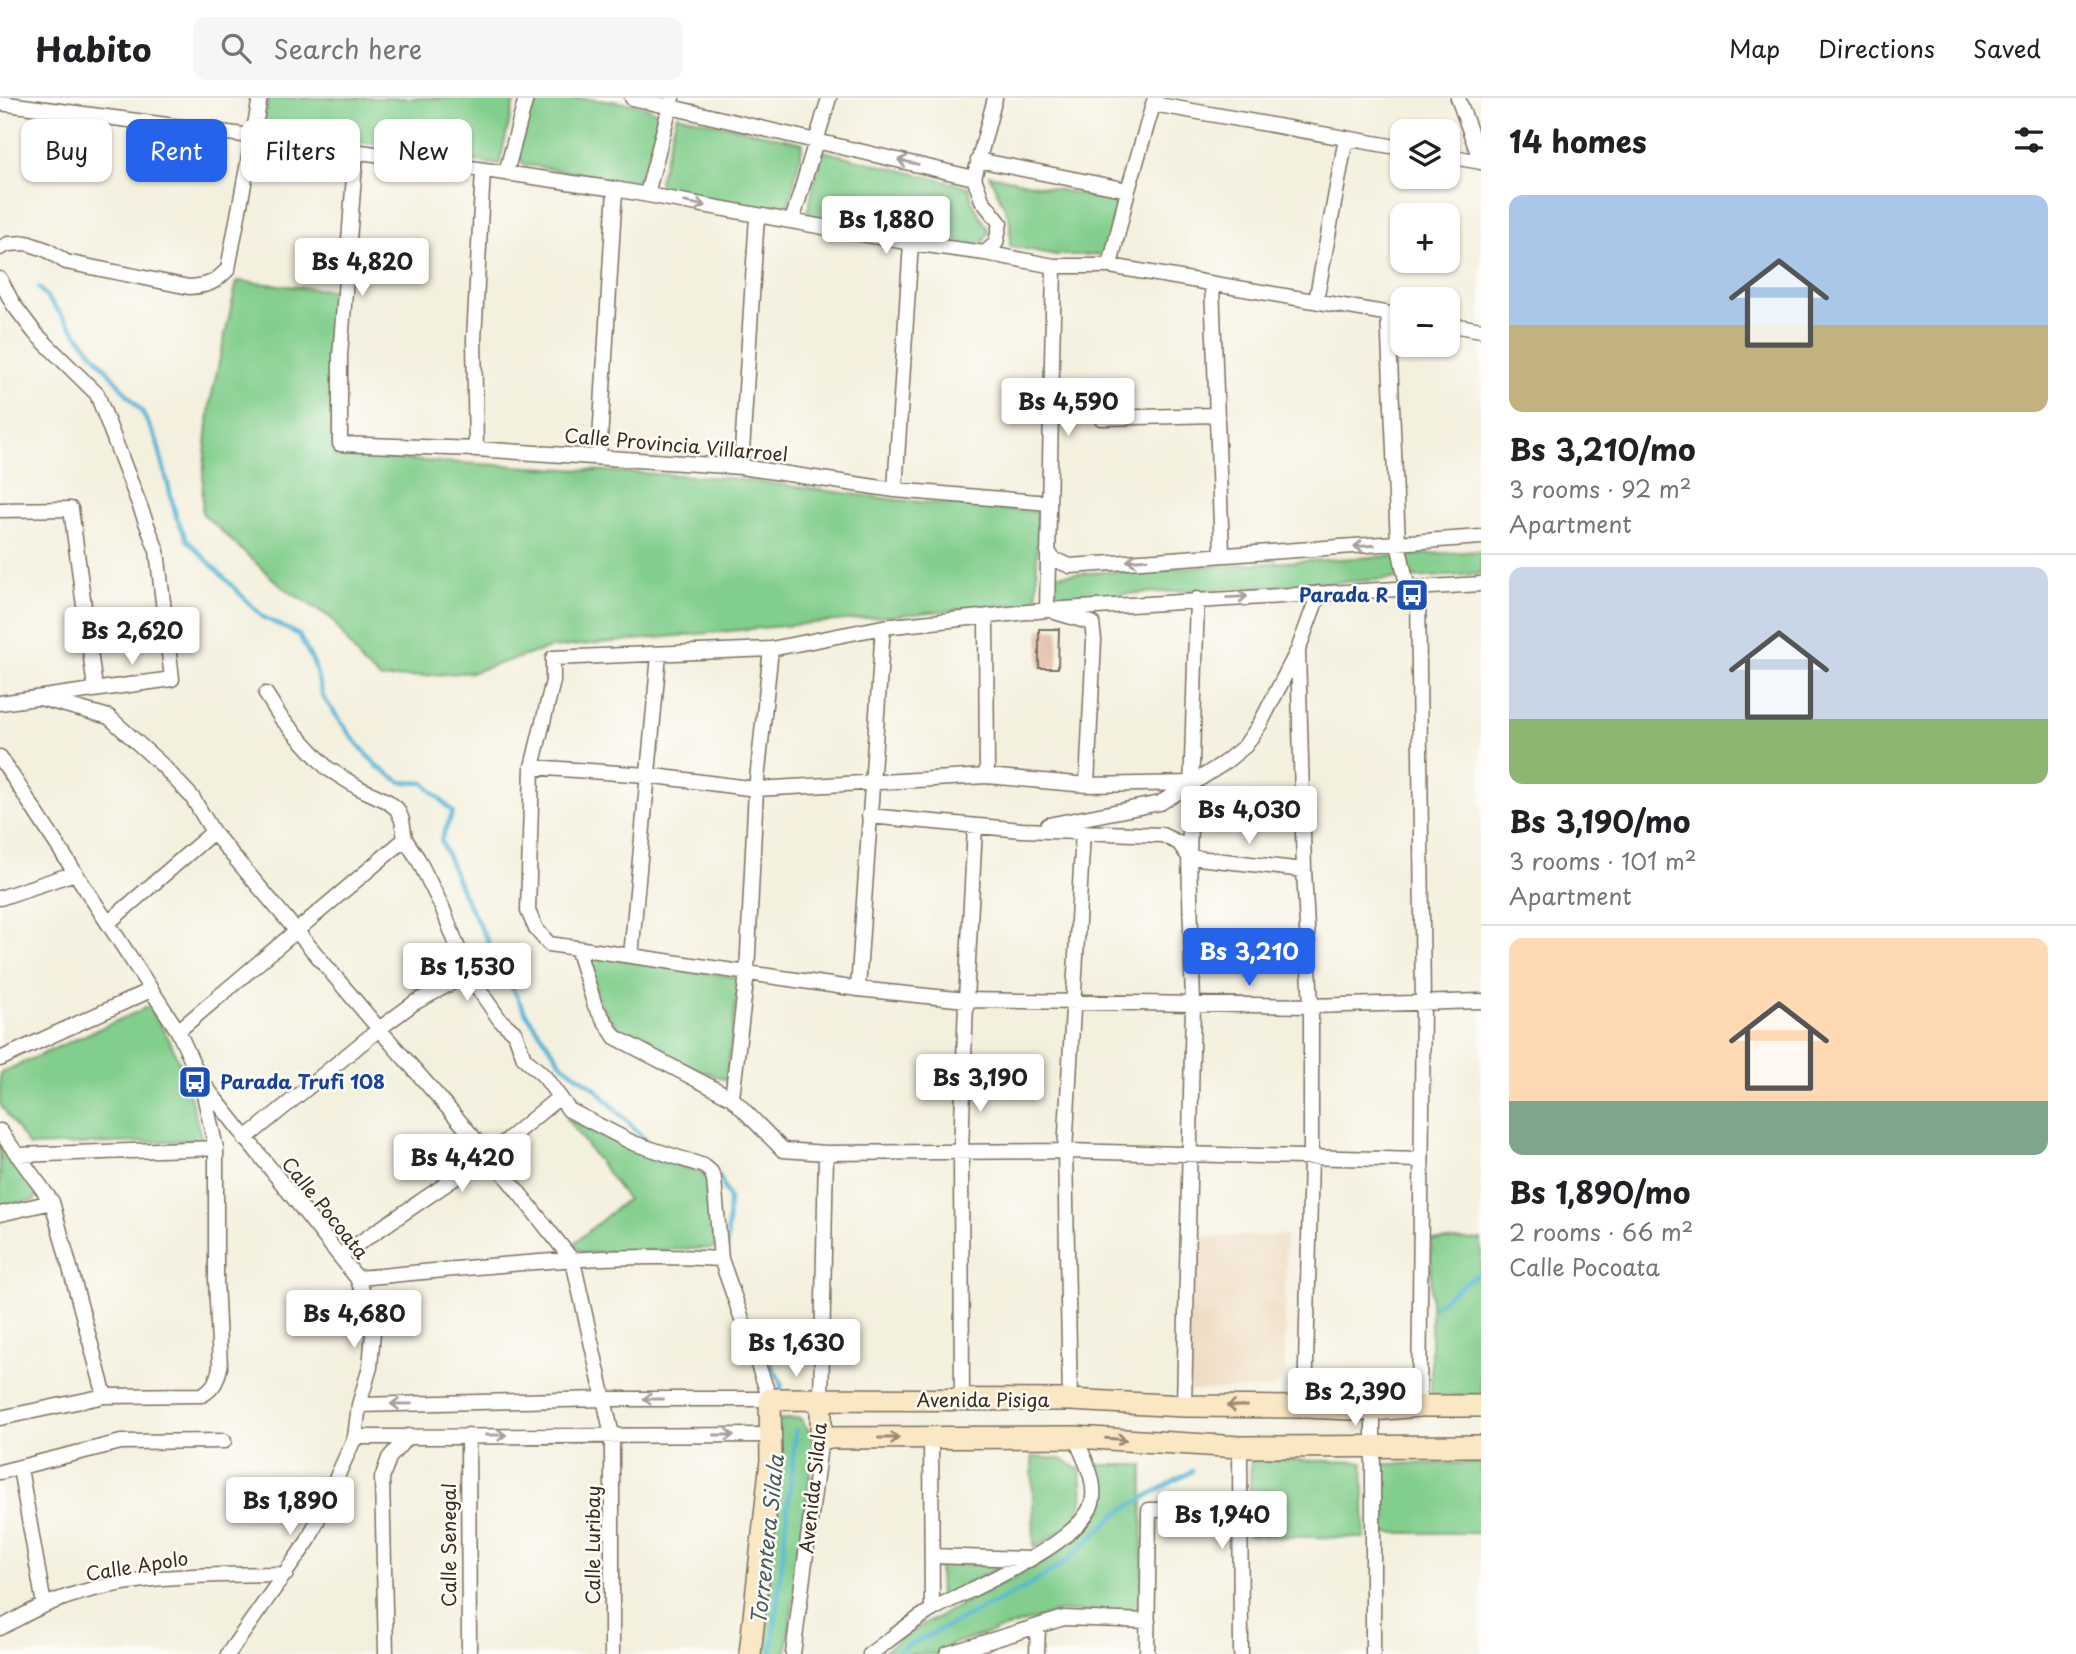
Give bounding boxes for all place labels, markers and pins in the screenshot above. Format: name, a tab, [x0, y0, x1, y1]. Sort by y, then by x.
pin: Bs 1,880	[814, 197, 958, 256]
pin: Bs 4,820	[290, 238, 434, 298]
pin: Bs 4,590	[996, 378, 1140, 438]
bus stop icon: Parada R	[1393, 576, 1431, 614]
place label: Parada R	[1299, 580, 1388, 608]
pin: Bs 2,620	[60, 608, 204, 667]
pin: Bs 4,030	[1177, 786, 1321, 846]
pin: Bs 3,210	[1177, 928, 1321, 988]
pin: Bs 1,530	[395, 944, 539, 1003]
pin: Bs 3,190	[908, 1054, 1052, 1114]
bus stop icon: Parada Trufi 108	[176, 1063, 214, 1101]
place label: Parada Trufi 108	[220, 1067, 385, 1095]
pin: Bs 4,420	[390, 1134, 534, 1194]
pin: Bs 4,680	[282, 1290, 426, 1350]
pin: Bs 1,630	[724, 1320, 868, 1379]
pin: Bs 2,390	[1283, 1368, 1427, 1428]
pin: Bs 1,890	[218, 1478, 362, 1537]
pin: Bs 1,940	[1150, 1492, 1294, 1551]

